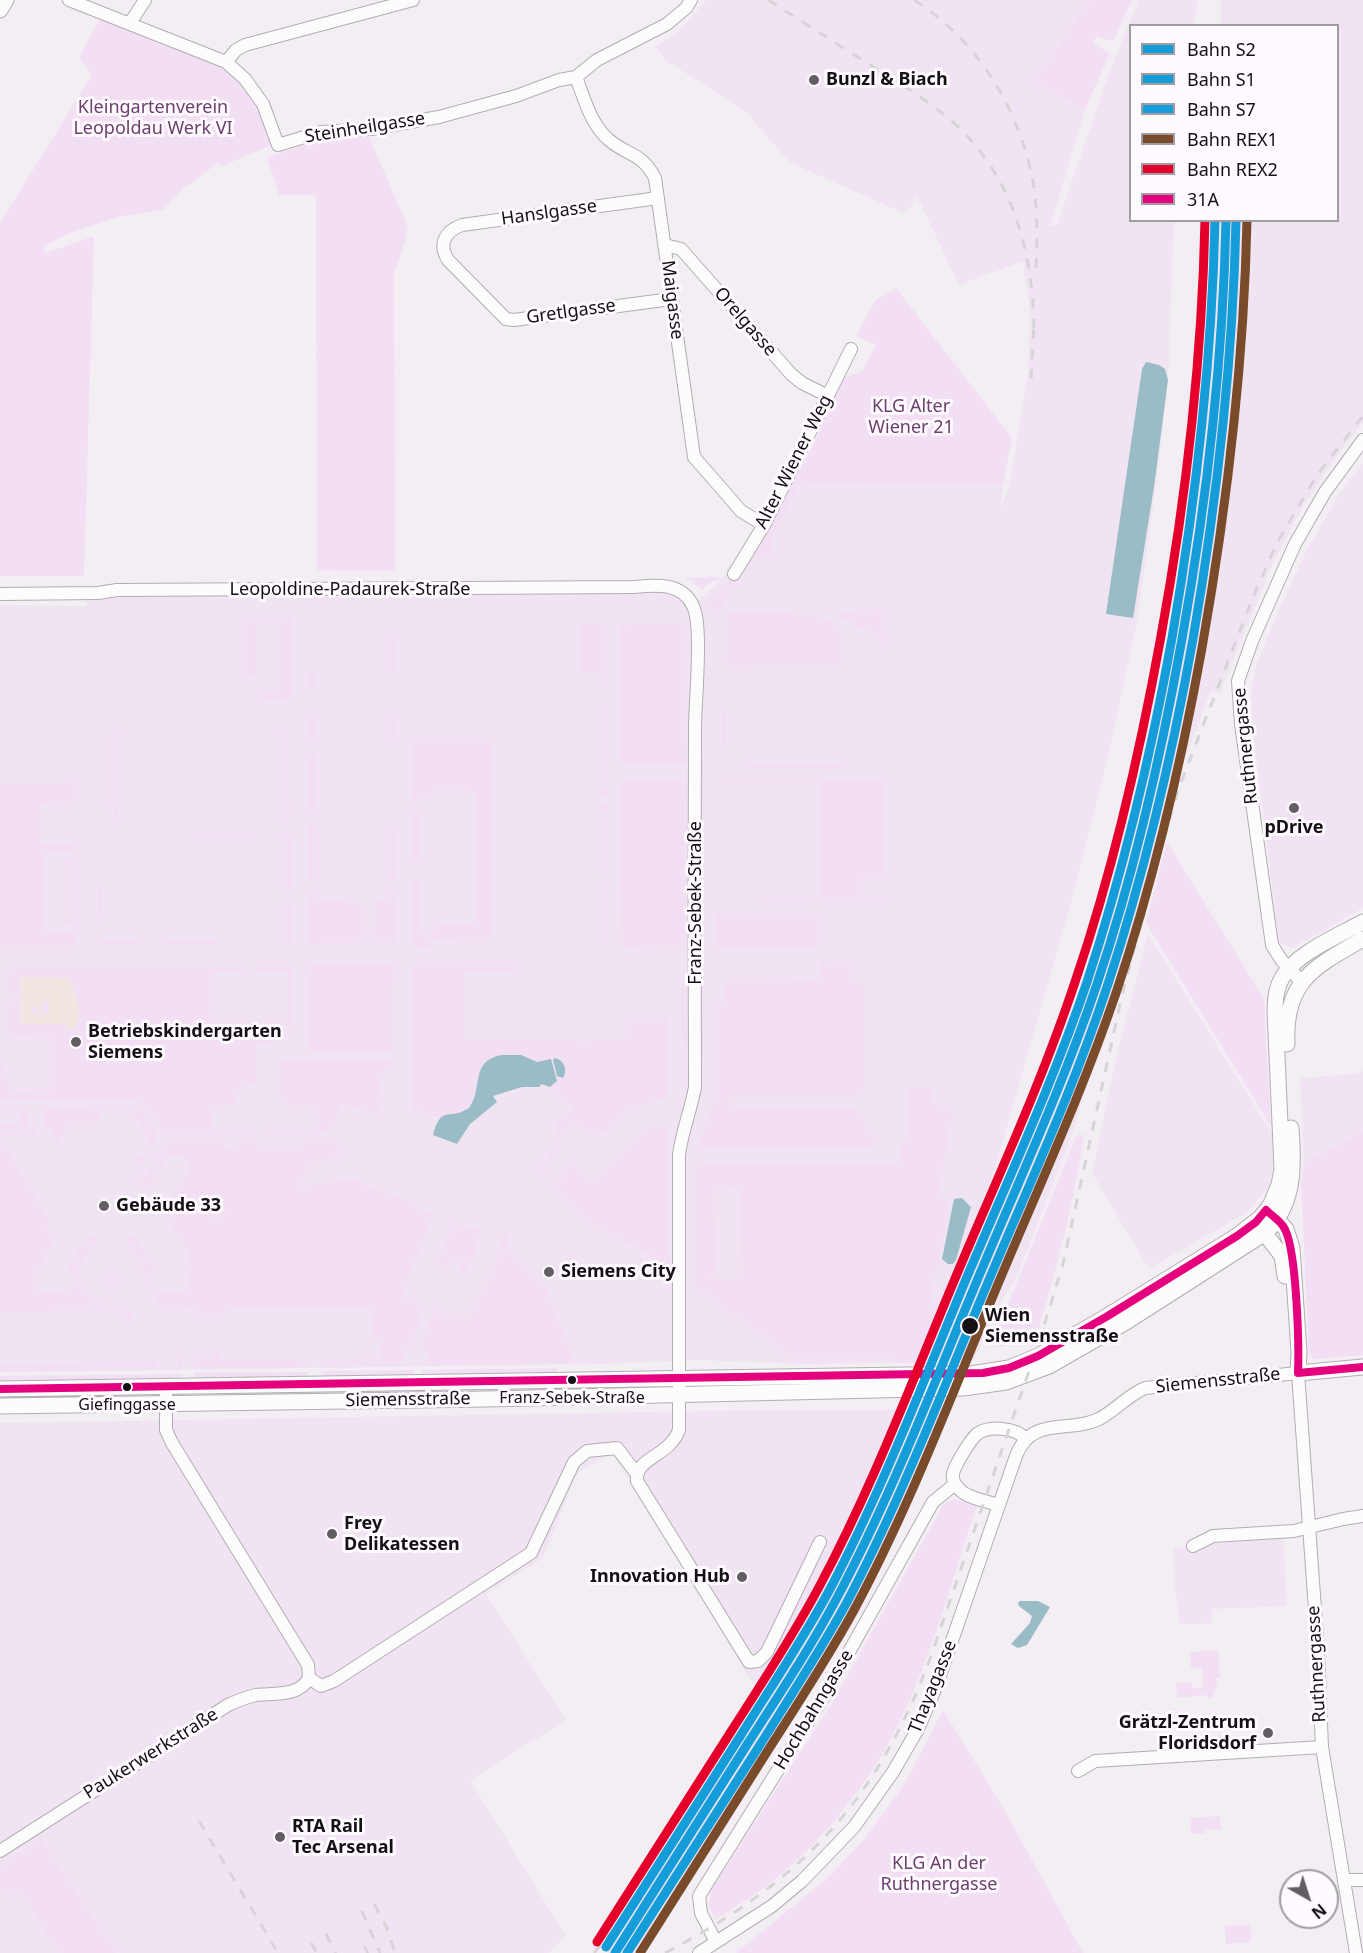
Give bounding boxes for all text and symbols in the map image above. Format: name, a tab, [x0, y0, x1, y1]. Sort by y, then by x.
legend	[1129, 24, 1339, 222]
text: Bahn S2	[1187, 37, 1256, 61]
text: Bahn S1	[1187, 67, 1256, 91]
place label: Bunzl & Biach	[826, 69, 948, 91]
marker: Bunzl & Biach	[807, 73, 821, 87]
park label: Kleingartenverein Leopoldau Werk VI	[73, 97, 233, 140]
text: Bahn S7	[1187, 97, 1256, 121]
street label: Steinheilgasse	[303, 108, 427, 148]
text: Bahn REX1	[1187, 127, 1278, 151]
text: Bahn REX2	[1187, 157, 1278, 181]
text: 31A	[1187, 187, 1219, 211]
street label: Hanslgasse	[500, 196, 598, 230]
street label: Maigasse	[656, 259, 688, 341]
street label: Orelgasse	[709, 283, 781, 361]
street label: Gretlgasse	[525, 295, 617, 329]
street label: Alter Wiener Weg	[751, 391, 837, 533]
park label: KLG Alter Wiener 21	[868, 396, 954, 438]
street label: Leopoldine-Padaurek-Straße	[230, 579, 470, 601]
street label: Ruthnergasse	[1229, 687, 1263, 805]
marker: pDrive	[1287, 801, 1301, 815]
place label: pDrive	[1264, 817, 1324, 839]
street label: Franz-Sebek-Straße	[685, 821, 707, 985]
place label: Betriebskindergarten Siemens	[88, 1021, 282, 1064]
marker: Betriebskindergarten Siemens	[69, 1035, 83, 1049]
place label: Gebäude 33	[116, 1195, 221, 1217]
marker: Gebäude 33	[97, 1199, 111, 1213]
place label: Siemens City	[561, 1261, 676, 1283]
marker: Siemens City	[542, 1265, 556, 1279]
place label: Wien Siemensstraße	[985, 1305, 1119, 1348]
marker: Wien Siemensstraße	[960, 1316, 980, 1336]
street label: Siemensstraße	[1155, 1364, 1281, 1398]
marker: Franz-Sebek-Straße	[566, 1374, 578, 1386]
marker: Giefinggasse	[121, 1381, 133, 1393]
street label: Siemensstraße	[345, 1388, 471, 1412]
place label: Franz-Sebek-Straße	[499, 1388, 645, 1408]
place label: Giefinggasse	[78, 1395, 176, 1415]
place label: Frey Delikatessen	[344, 1513, 460, 1556]
marker: Frey Delikatessen	[325, 1527, 339, 1541]
place label: Innovation Hub	[590, 1566, 730, 1588]
marker: Innovation Hub	[735, 1570, 749, 1584]
street label: Ruthnergasse	[1303, 1605, 1331, 1723]
street label: Thayagasse	[904, 1637, 962, 1737]
street label: Hochbahngasse	[770, 1646, 858, 1774]
street label: Paukerwerkstraße	[80, 1704, 222, 1804]
place label: Grätzl-Zentrum Floridsdorf	[1119, 1712, 1256, 1754]
marker: Grätzl-Zentrum Floridsdorf	[1261, 1726, 1275, 1740]
place label: RTA Rail Tec Arsenal	[292, 1816, 394, 1858]
marker: RTA Rail Tec Arsenal	[273, 1830, 287, 1844]
park label: KLG An der Ruthnergasse	[880, 1853, 998, 1896]
north arrow	[1279, 1869, 1339, 1929]
text: N	[1307, 1899, 1331, 1924]

